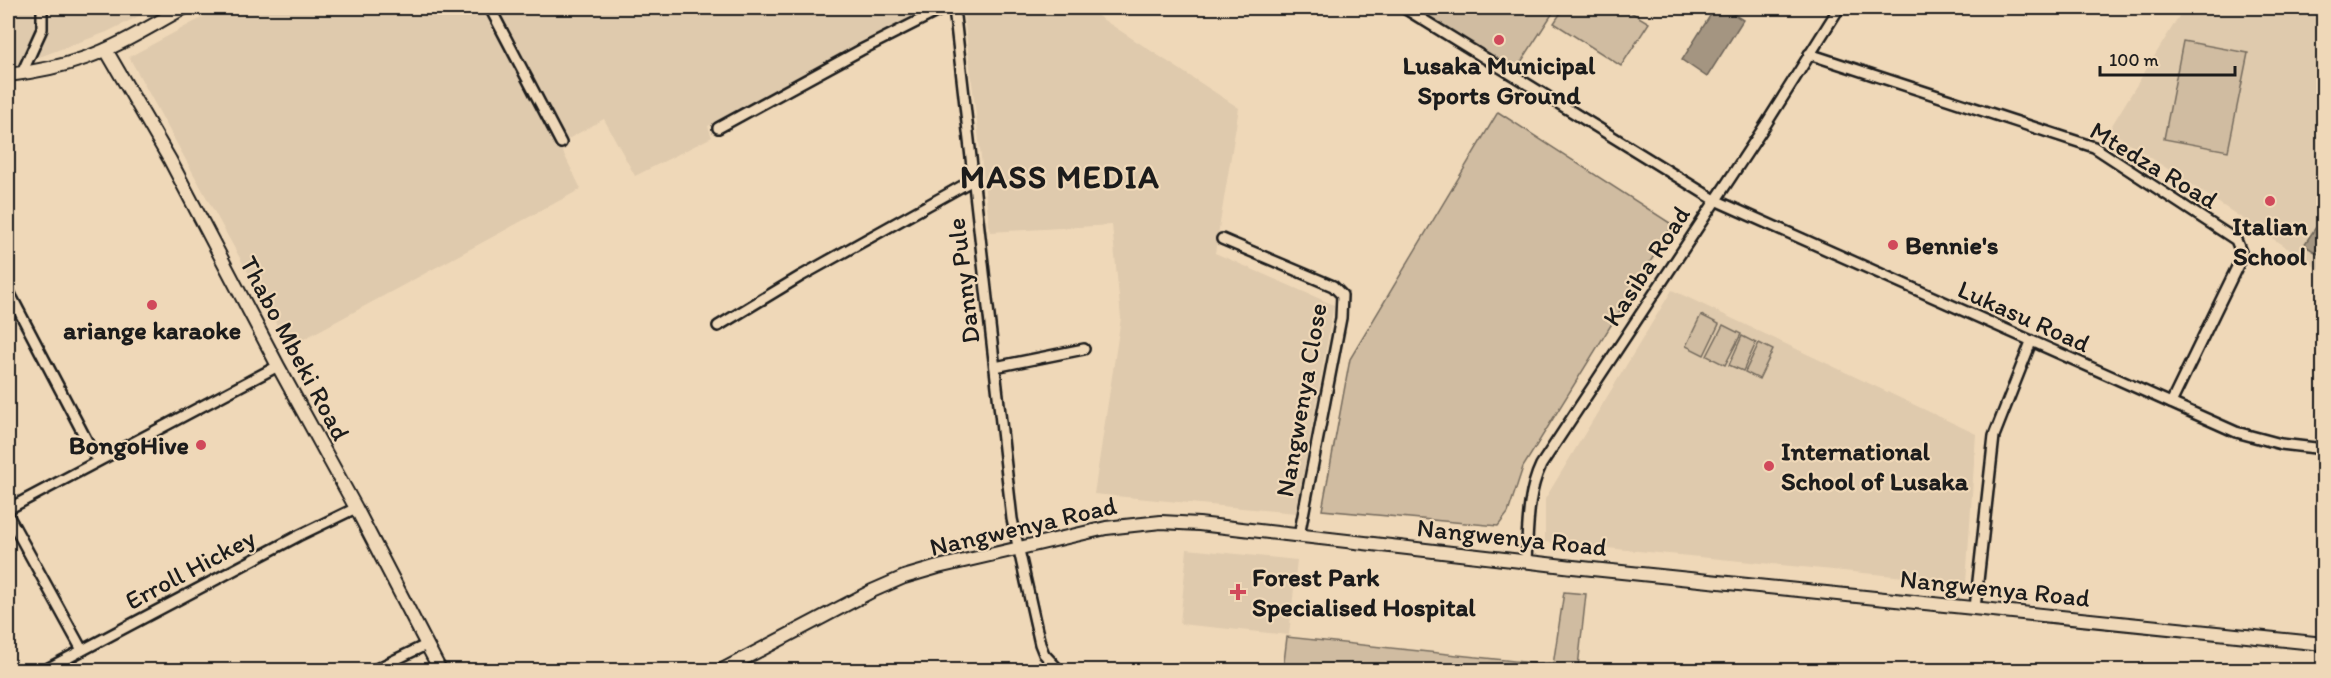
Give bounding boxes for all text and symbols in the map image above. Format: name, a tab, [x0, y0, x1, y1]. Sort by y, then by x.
marker: Lusaka Municipal Sports Ground	[1492, 33, 1506, 47]
scale bar	[2100, 39, 2235, 77]
place label: Lusaka Municipal Sports Ground	[1403, 49, 1596, 111]
text: 100 m	[2109, 49, 2159, 71]
street label: Mtedza Road	[2084, 114, 2225, 216]
district label: MASS MEDIA	[960, 158, 1160, 196]
marker: Italian School	[2263, 194, 2277, 208]
street label: Kasiba Road	[1595, 200, 1697, 332]
place label: Italian School	[2232, 210, 2308, 272]
street label: Danny Pule	[939, 216, 987, 346]
place label: Bennie's	[1905, 229, 1999, 261]
marker: Bennie's	[1886, 238, 1900, 252]
street label: Thabo Mbeki Road	[233, 250, 357, 446]
street label: Lukasu Road	[1953, 273, 2095, 359]
marker: ariange karaoke	[145, 298, 159, 312]
street label: Nangwenya Close	[1268, 300, 1334, 500]
place label: ariange karaoke	[63, 314, 241, 346]
place label: BongoHive	[69, 429, 189, 461]
place label: International School of Lusaka	[1781, 435, 1969, 497]
marker: BongoHive	[194, 438, 208, 452]
marker: International School of Lusaka	[1762, 459, 1776, 473]
street label: Nangwenya Road	[926, 489, 1120, 563]
street label: Nangwenya Road	[1415, 511, 1609, 563]
street label: Erroll Hickey	[119, 521, 261, 617]
place label: Forest Park Specialised Hospital	[1252, 561, 1476, 623]
street label: Nangwenya Road	[1898, 562, 2092, 614]
marker: Forest Park Specialised Hospital	[1229, 583, 1247, 601]

